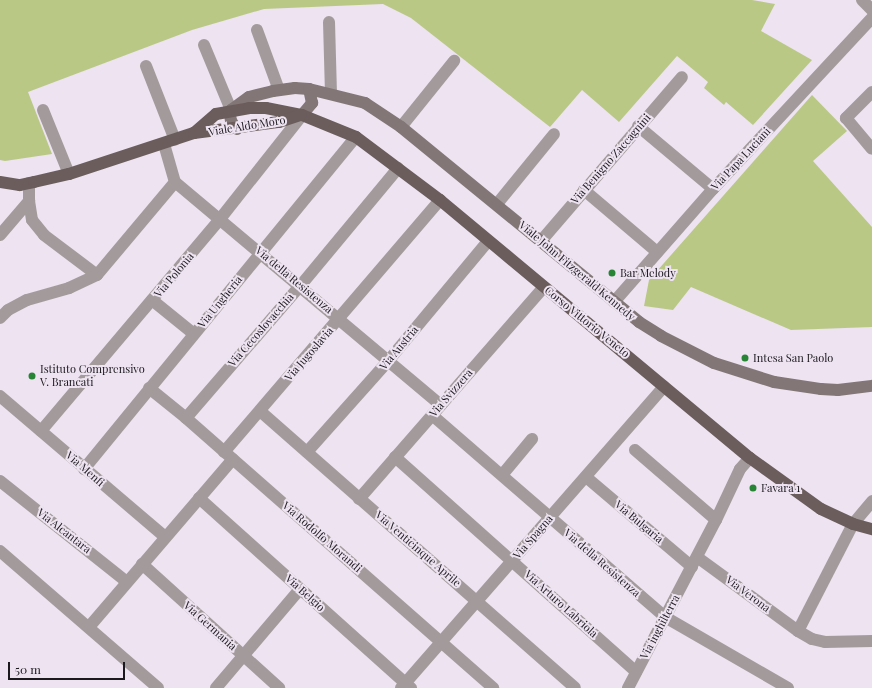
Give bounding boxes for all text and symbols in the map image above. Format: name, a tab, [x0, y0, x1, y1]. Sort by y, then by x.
street label: Via Benigno Zaccagnini	[568, 111, 654, 207]
street label: Viale Aldo Moro	[207, 113, 287, 139]
street label: Via Papa Luciani	[708, 125, 774, 193]
street label: Viale John Fitzgerald Kennedy	[516, 219, 638, 323]
street label: Via della Resistenza	[253, 244, 335, 316]
street label: Via Polonia	[151, 250, 197, 300]
place label: Bar Melody	[620, 266, 676, 280]
marker: Bar Melody	[607, 268, 617, 278]
street label: Via Ungheria	[195, 273, 245, 331]
street label: Corso Vittorio Veneto	[542, 283, 632, 361]
street label: Via Cecoslovacchia	[225, 291, 297, 369]
street label: Via Austria	[377, 323, 421, 373]
street label: Via Jugoslavia	[282, 324, 336, 384]
place label: Intesa San Paolo	[753, 351, 833, 365]
marker: Intesa San Paolo	[740, 353, 750, 363]
place label: Istituto Comprensivo V. Brancati	[40, 363, 145, 389]
street label: Via Svizzera	[427, 366, 475, 420]
marker: Istituto Comprensivo V. Brancati	[27, 371, 37, 381]
street label: Via Menfi	[63, 449, 107, 489]
place label: Favara 1	[761, 481, 801, 495]
marker: Favara 1	[748, 483, 758, 493]
street label: Via Bulgaria	[612, 498, 666, 546]
street label: Via Rodolfo Morandi	[280, 499, 364, 575]
street label: Via Alcantara	[34, 506, 94, 556]
street label: Via Venticinque Aprile	[372, 508, 464, 590]
street label: Via Spagna	[510, 512, 556, 562]
street label: Via della Resistenza	[561, 526, 643, 600]
street label: Via Arturo Labriola	[522, 568, 600, 640]
street label: Via Belgio	[282, 572, 328, 614]
street label: Via Verona	[723, 573, 773, 615]
street label: Via inghilterra	[637, 593, 683, 661]
street label: Via Germania	[181, 599, 239, 653]
scale bar	[10, 654, 127, 680]
text: 50 m	[15, 661, 41, 677]

